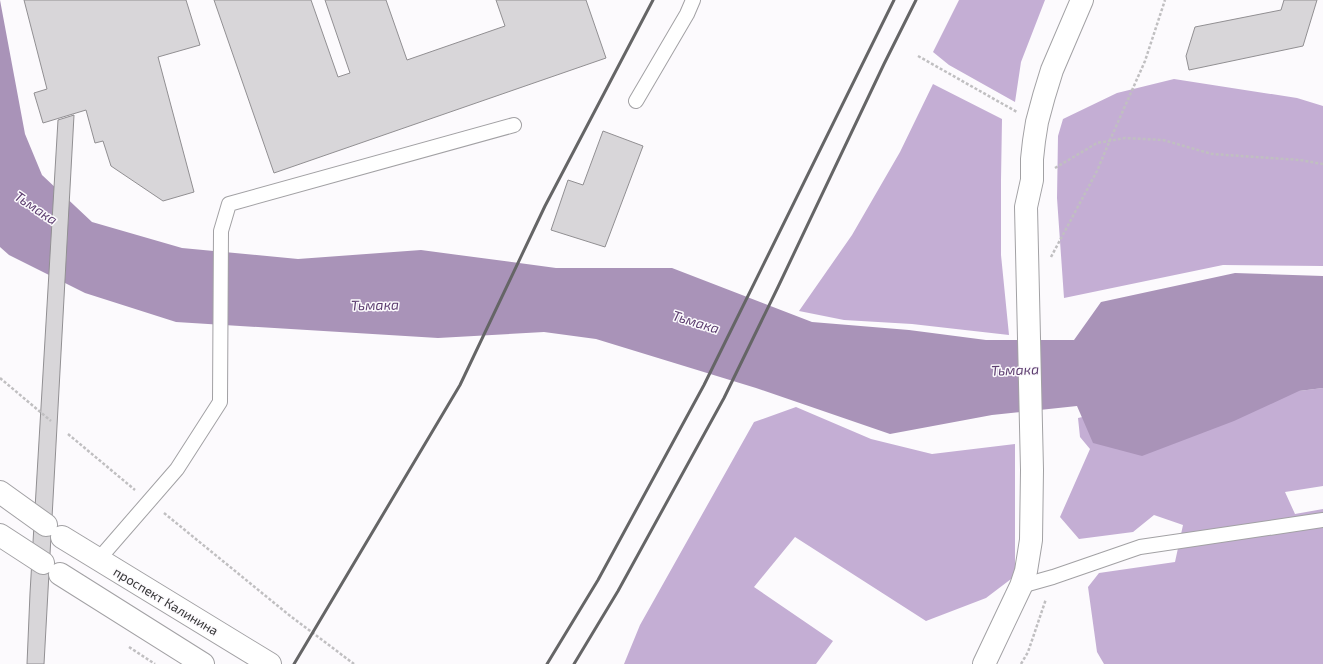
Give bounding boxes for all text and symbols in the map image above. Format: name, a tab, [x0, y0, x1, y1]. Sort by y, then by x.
water label: Тьмака	[12, 187, 61, 228]
water label: Тьмака	[351, 296, 399, 313]
water label: Тьмака	[671, 306, 722, 337]
water label: Тьмака	[991, 360, 1039, 379]
street label: проспект Калинина	[111, 563, 221, 639]

